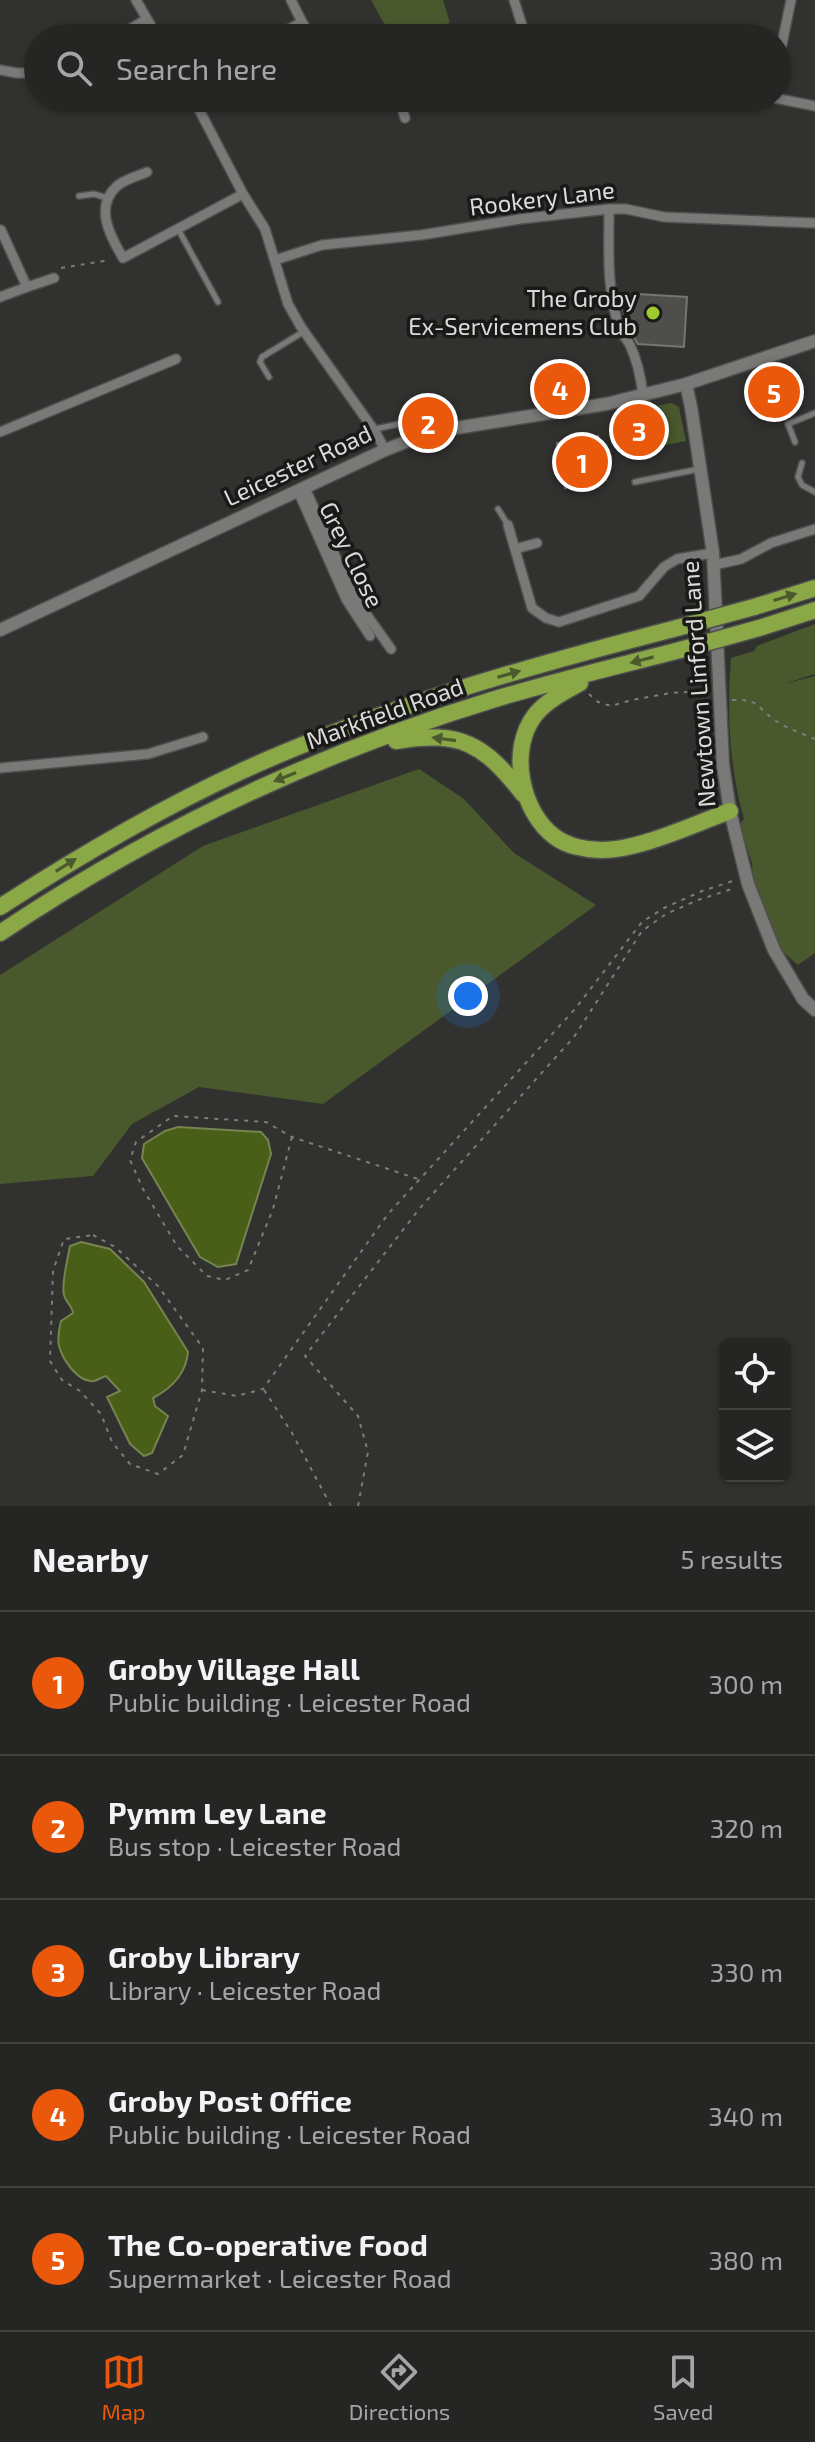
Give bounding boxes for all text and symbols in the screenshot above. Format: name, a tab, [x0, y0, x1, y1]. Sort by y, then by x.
search box	[24, 24, 791, 112]
icon: search	[52, 46, 96, 90]
text: Search here	[116, 50, 277, 86]
street label: Rookery Lane	[467, 174, 616, 221]
place label: The Groby Ex-Servicemens Club	[408, 283, 637, 340]
marker: The Groby Ex-Servicemens Club	[644, 304, 662, 322]
pin: 4	[534, 359, 586, 419]
pin: 5	[748, 362, 800, 422]
pin: 2	[402, 393, 454, 453]
pin: 3	[613, 400, 665, 460]
street label: Leicester Road	[219, 418, 376, 511]
pin: 1	[556, 432, 608, 492]
street label: Grey Close	[314, 497, 390, 612]
street label: Newtown Linford Lane	[674, 560, 721, 808]
one-way arrow	[773, 590, 797, 603]
one-way arrow	[629, 654, 653, 667]
one-way arrow	[496, 667, 521, 679]
street label: Markfield Road	[302, 671, 467, 754]
one-way arrow	[431, 732, 456, 745]
one-way arrow	[273, 771, 297, 784]
one-way arrow	[55, 858, 77, 872]
your location	[448, 976, 488, 1016]
map controls	[719, 1338, 791, 1482]
button: locate	[719, 1338, 791, 1410]
button: layers	[719, 1410, 791, 1482]
text: Nearby	[32, 1538, 149, 1579]
text: 5 results	[681, 1543, 783, 1574]
text: Groby Village Hall	[108, 1650, 360, 1686]
text: 1	[52, 1668, 64, 1699]
text: 300 m	[709, 1668, 783, 1699]
text: Public building · Leicester Road	[108, 1686, 471, 1717]
text: Pymm Ley Lane	[108, 1794, 327, 1830]
text: 2	[50, 1812, 66, 1843]
text: 320 m	[710, 1812, 783, 1843]
text: Bus stop · Leicester Road	[108, 1830, 401, 1861]
text: Groby Library	[108, 1938, 300, 1974]
text: 3	[51, 1956, 65, 1987]
text: 330 m	[710, 1956, 783, 1987]
text: Library · Leicester Road	[108, 1974, 382, 2005]
text: Groby Post Office	[108, 2082, 352, 2118]
text: 4	[50, 2100, 66, 2131]
text: 340 m	[708, 2100, 783, 2131]
text: Public building · Leicester Road	[108, 2118, 471, 2149]
text: The Co-operative Food	[108, 2226, 428, 2262]
text: 5	[51, 2244, 65, 2275]
text: 380 m	[709, 2244, 783, 2275]
text: Supermarket · Leicester Road	[108, 2262, 452, 2293]
tab: Map	[102, 2350, 146, 2424]
tab: Directions	[349, 2350, 450, 2424]
tab: Saved	[653, 2350, 713, 2424]

